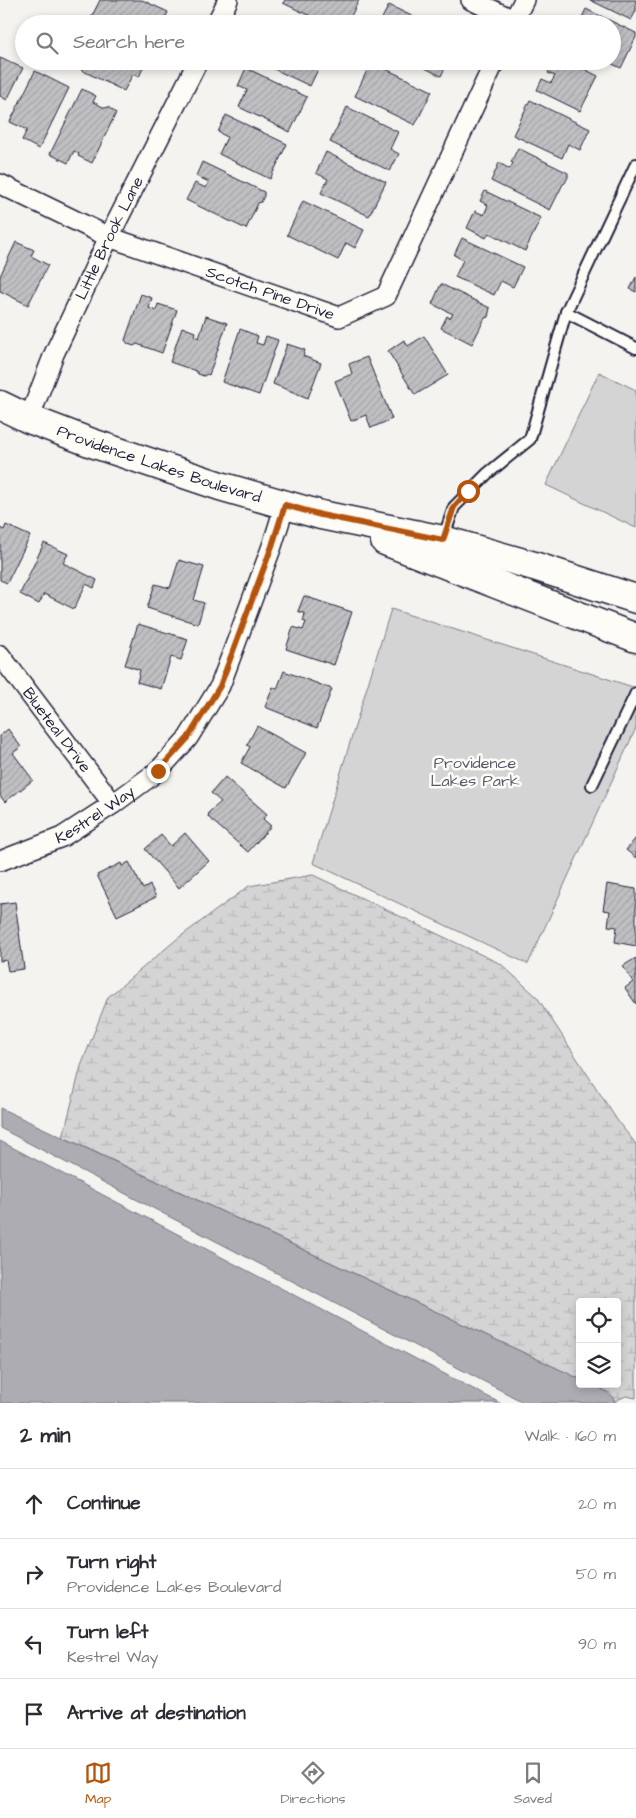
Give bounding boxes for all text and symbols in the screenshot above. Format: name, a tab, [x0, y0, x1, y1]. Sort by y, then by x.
search box	[15, 15, 621, 70]
icon: search	[33, 29, 61, 57]
text: Search here	[73, 29, 185, 56]
street label: Little Brook Lane	[70, 173, 149, 303]
street label: Scotch Pine Drive	[203, 261, 338, 326]
street label: Providence Lakes Boulevard	[54, 420, 264, 508]
route start	[457, 480, 480, 503]
street label: Blueteal Drive	[17, 683, 96, 777]
park label: Providence Lakes Park	[430, 752, 520, 792]
route end	[147, 760, 170, 783]
street label: Kestrel Way	[52, 781, 140, 849]
map controls	[576, 1298, 621, 1388]
button: locate	[576, 1298, 621, 1343]
button: layers	[576, 1343, 621, 1388]
text: 2 min	[20, 1421, 70, 1450]
text: Walk · 160 m	[524, 1425, 616, 1447]
icon: ahead	[20, 1490, 48, 1518]
text: Continue	[67, 1490, 141, 1517]
text: 20 m	[578, 1493, 616, 1515]
text: Turn right	[67, 1549, 156, 1576]
icon: right	[20, 1560, 48, 1588]
text: 50 m	[576, 1563, 616, 1585]
text: Providence Lakes Boulevard	[67, 1576, 281, 1598]
text: Turn left	[67, 1619, 148, 1646]
icon: left	[20, 1630, 48, 1658]
text: 90 m	[578, 1633, 616, 1655]
text: Kestrel Way	[67, 1646, 158, 1668]
icon: arrive	[20, 1700, 48, 1728]
text: Arrive at destination	[67, 1700, 246, 1727]
tab: Map	[84, 1759, 112, 1809]
tab: Directions	[280, 1759, 345, 1809]
tab: Saved	[514, 1759, 552, 1809]

